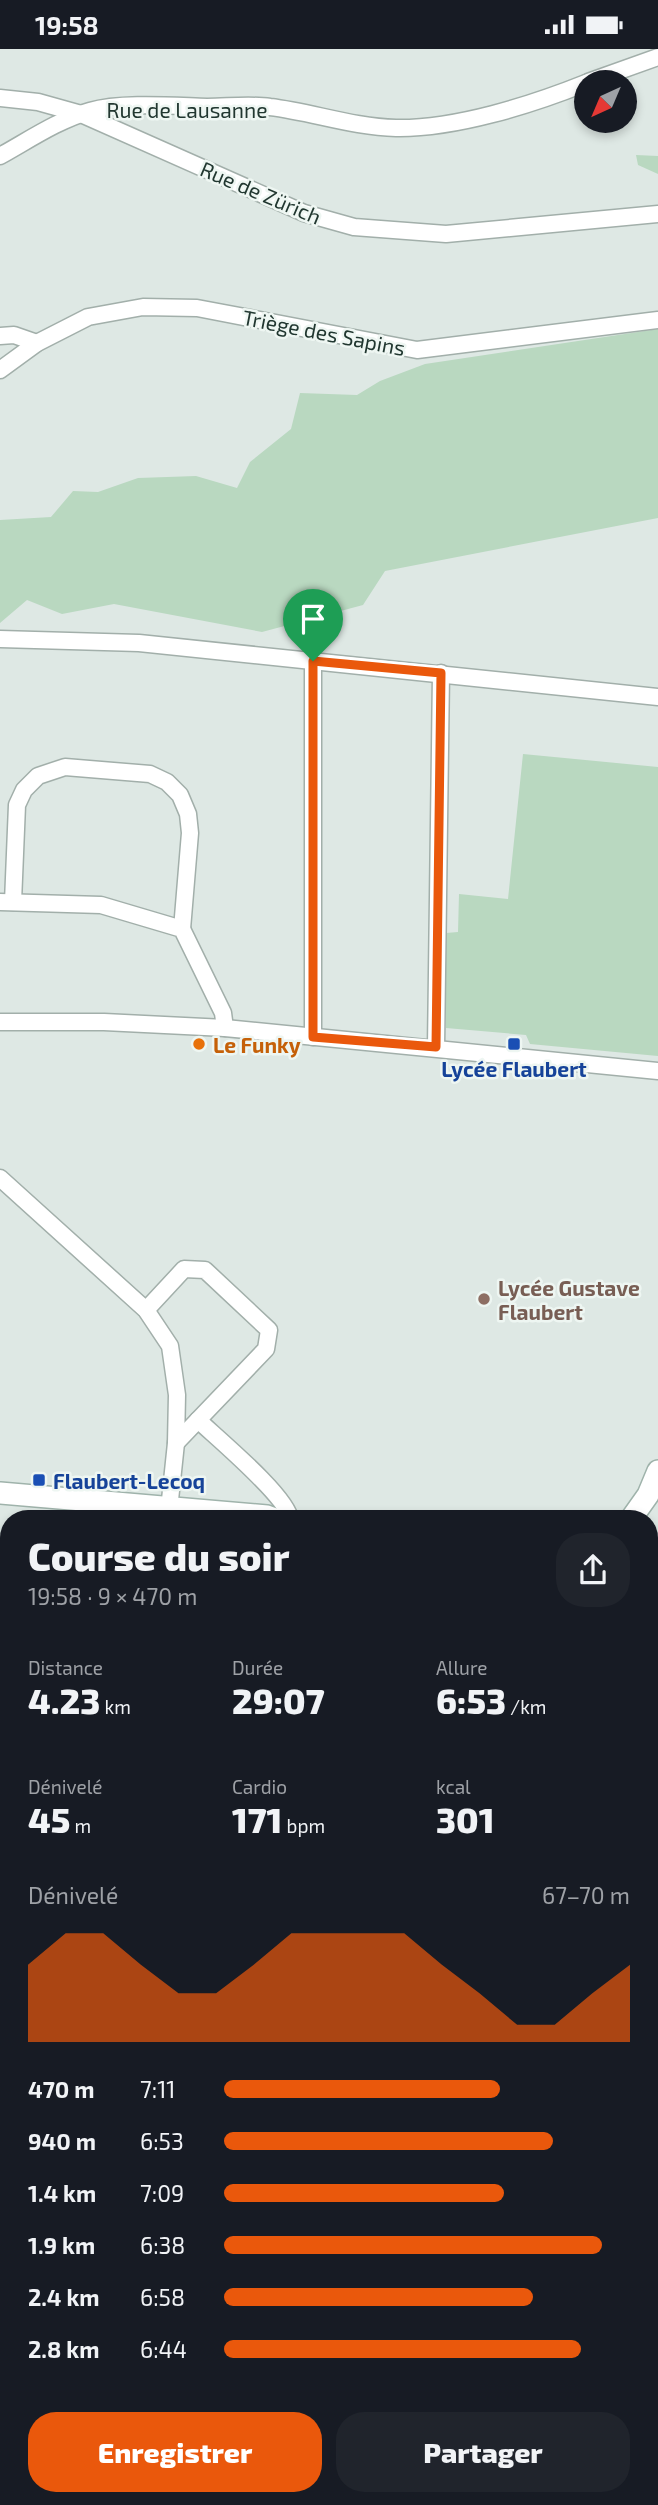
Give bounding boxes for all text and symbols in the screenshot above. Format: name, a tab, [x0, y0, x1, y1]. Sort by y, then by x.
text: 19:58	[35, 9, 99, 40]
north arrow	[574, 70, 637, 133]
map controls	[574, 70, 637, 133]
street label: Rue de Lausanne	[106, 97, 268, 122]
street label: Rue de Zürich	[197, 155, 325, 229]
street label: Triège des Sapins	[241, 304, 407, 360]
pin	[283, 589, 343, 661]
icon: arrive	[294, 600, 332, 638]
place label: Le Funky	[213, 1032, 301, 1058]
marker: Le Funky	[191, 1036, 207, 1052]
marker: Lycée Flaubert	[506, 1036, 522, 1052]
place label: Lycée Flaubert	[441, 1056, 587, 1082]
place label: Lycée Gustave Flaubert	[498, 1275, 640, 1324]
marker: Lycée Gustave Flaubert	[476, 1291, 492, 1307]
place label: Flaubert-Lecoq	[53, 1468, 205, 1493]
marker: Flaubert-Lecoq	[31, 1472, 47, 1488]
text: Course du soir	[28, 1533, 289, 1579]
button: share	[556, 1533, 630, 1607]
text: 19:58 · 9 × 470 m	[28, 1582, 197, 1610]
text: Distance	[28, 1656, 103, 1679]
text: Durée	[232, 1656, 283, 1679]
text: Allure	[436, 1656, 488, 1679]
text: 4.23	[28, 1679, 100, 1721]
text: 29:07	[232, 1679, 324, 1721]
text: 6:53	[436, 1679, 506, 1721]
text: km	[100, 1695, 131, 1718]
text: /km	[506, 1695, 546, 1718]
text: Dénivelé	[28, 1775, 103, 1798]
text: Cardio	[232, 1775, 287, 1798]
text: kcal	[436, 1775, 471, 1798]
text: 45	[28, 1798, 70, 1840]
text: 171	[232, 1798, 282, 1840]
text: 301	[436, 1798, 494, 1840]
text: m	[70, 1814, 91, 1837]
text: bpm	[282, 1814, 325, 1837]
text: Dénivelé	[28, 1881, 118, 1909]
text: 67–70 m	[542, 1881, 630, 1909]
text: 470 m	[28, 2075, 95, 2103]
text: 7:11	[140, 2075, 176, 2103]
text: 940 m	[28, 2127, 96, 2155]
text: 6:53	[140, 2127, 184, 2155]
text: 1.4 km	[28, 2179, 96, 2207]
text: 7:09	[140, 2179, 184, 2207]
text: 1.9 km	[28, 2231, 95, 2259]
text: 6:38	[140, 2231, 185, 2259]
text: 2.4 km	[28, 2283, 100, 2311]
text: 6:58	[140, 2283, 185, 2311]
text: 2.8 km	[28, 2335, 99, 2363]
text: 6:44	[140, 2335, 187, 2363]
button: Enregistrer	[28, 2412, 322, 2492]
button: Partager	[336, 2412, 630, 2492]

